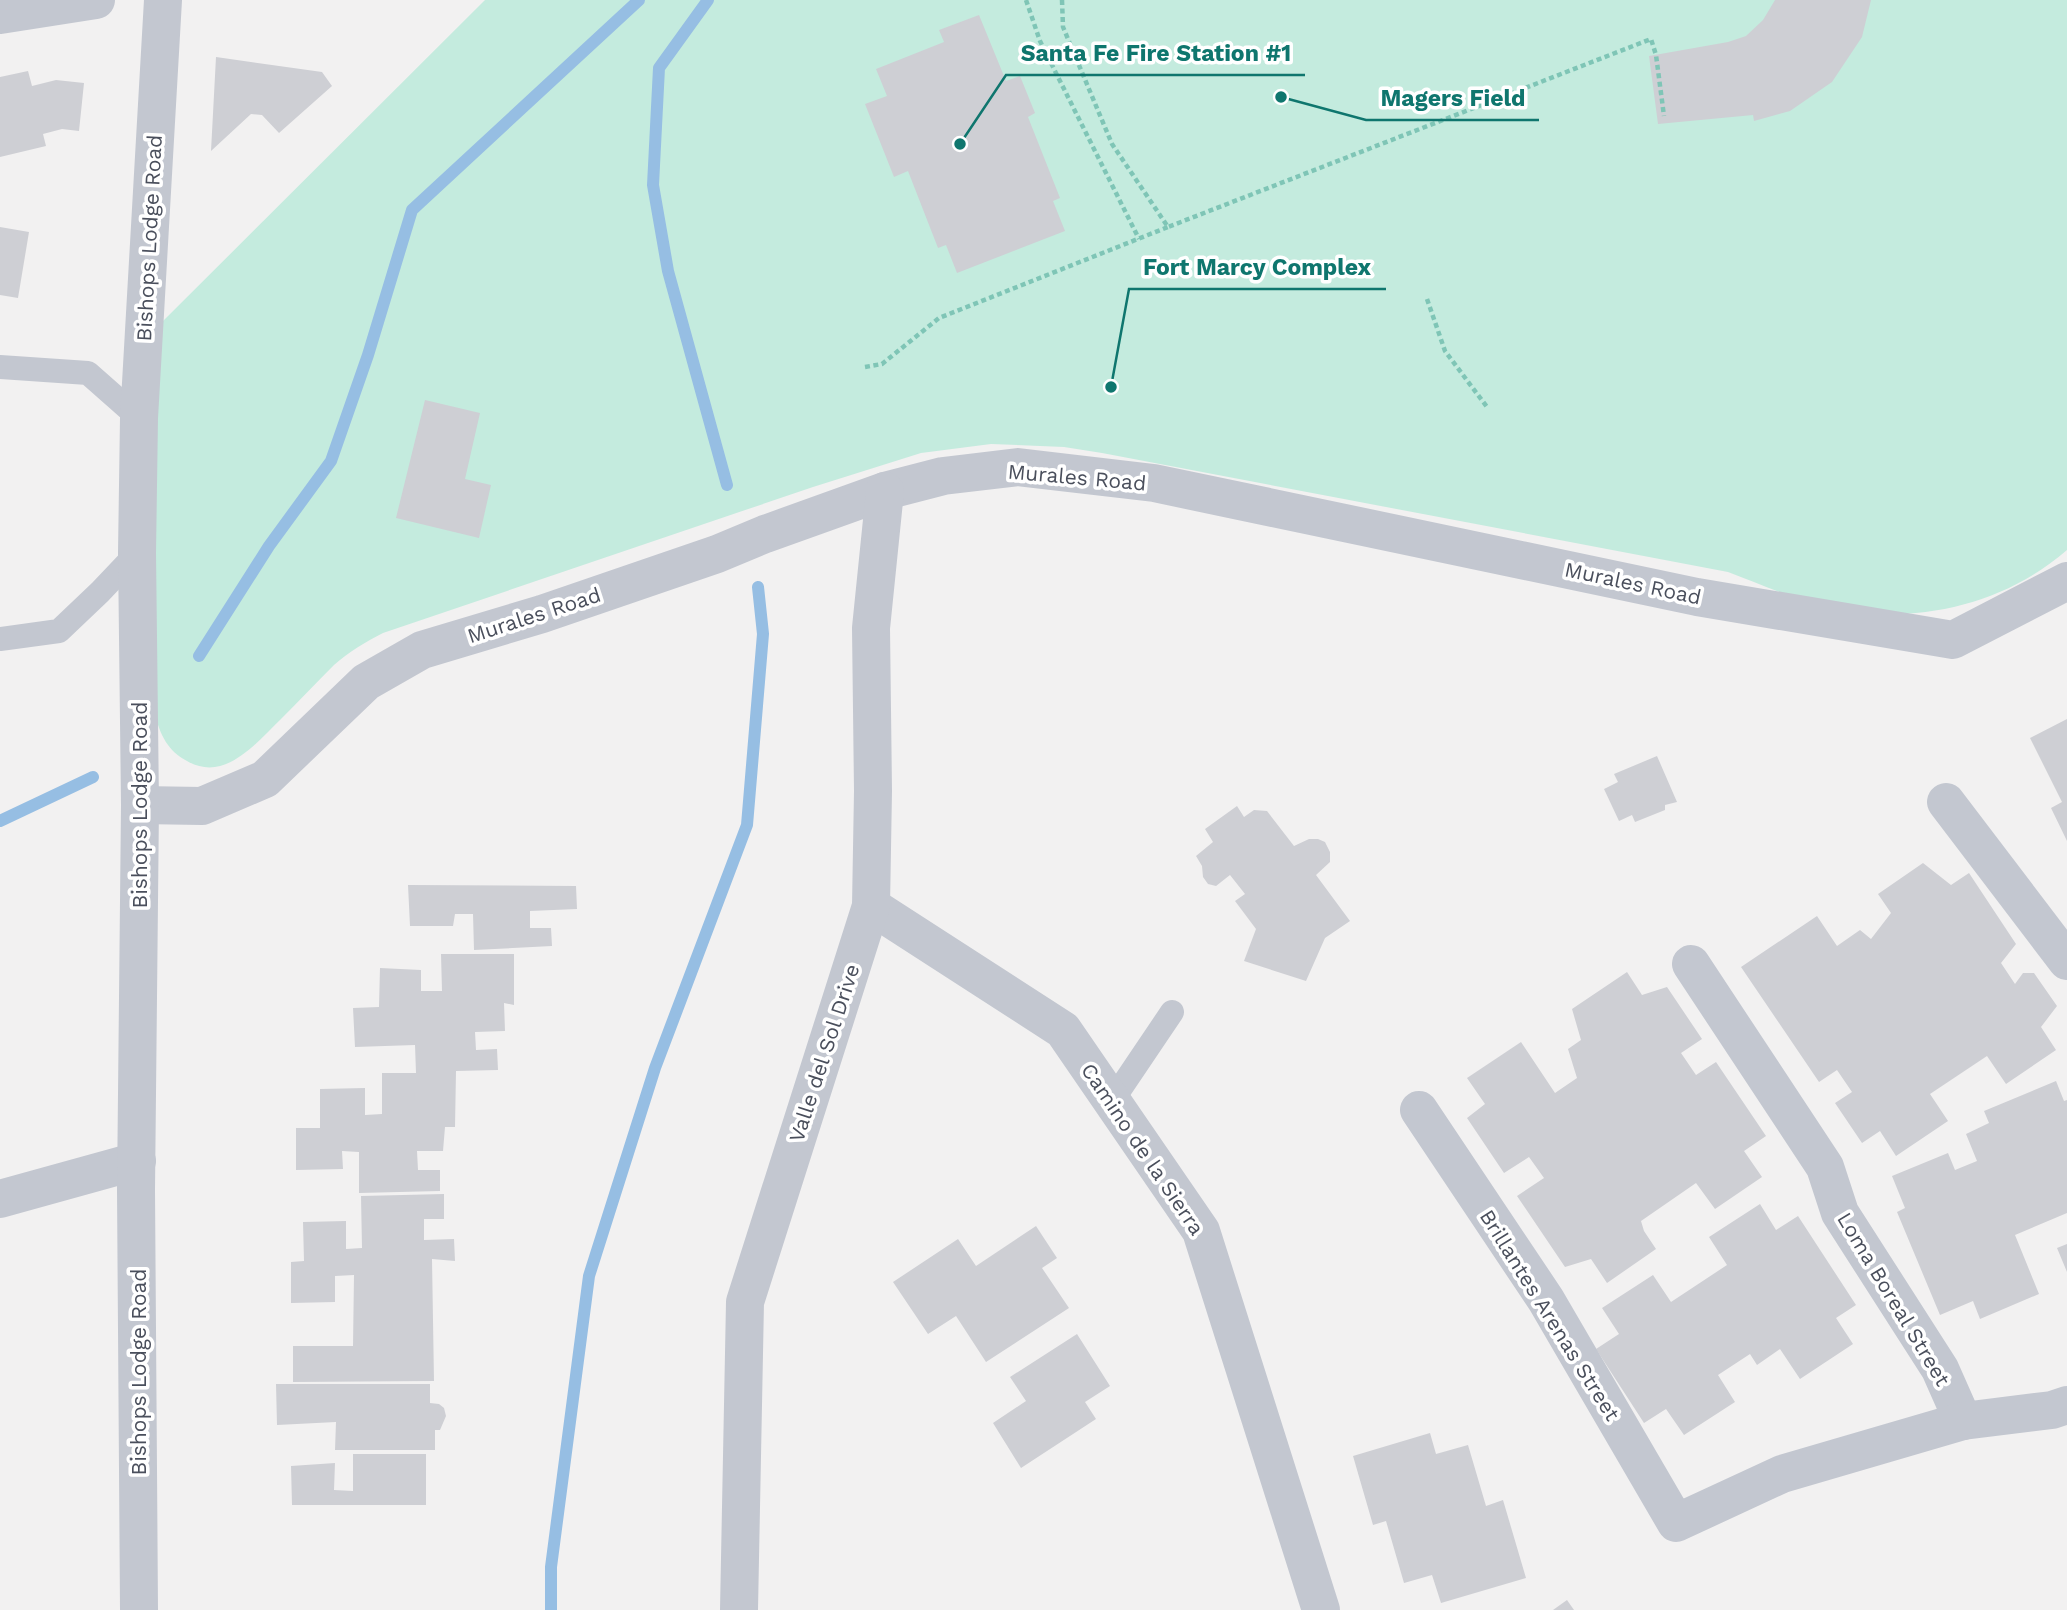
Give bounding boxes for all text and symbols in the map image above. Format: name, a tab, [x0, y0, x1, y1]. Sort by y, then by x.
callout: Santa Fe Fire Station #1	[1006, 31, 1305, 75]
text: Santa Fe Fire Station #1	[1021, 40, 1291, 67]
callout: Magers Field	[1366, 76, 1539, 120]
text: Magers Field	[1380, 85, 1526, 112]
street label: Bishops Lodge Road	[131, 134, 167, 342]
callout: Fort Marcy Complex	[1129, 245, 1386, 289]
text: Fort Marcy Complex	[1143, 254, 1371, 281]
street label: Murales Road	[1007, 458, 1147, 496]
street label: Murales Road	[1562, 556, 1704, 610]
street label: Murales Road	[464, 582, 604, 648]
street label: Bishops Lodge Road	[127, 701, 152, 909]
street label: Valle del Sol Drive	[783, 961, 865, 1145]
street label: Camino de la Sierra	[1076, 1058, 1210, 1240]
street label: Brillantes Arenas Street	[1475, 1205, 1625, 1425]
street label: Loma Boreal Street	[1832, 1208, 1956, 1390]
street label: Bishops Lodge Road	[126, 1268, 151, 1476]

